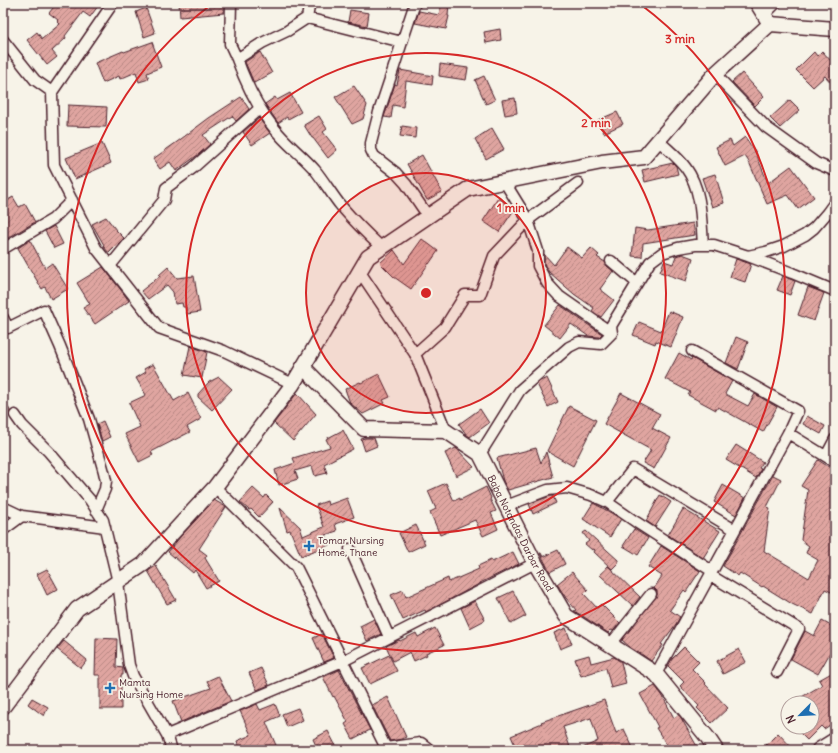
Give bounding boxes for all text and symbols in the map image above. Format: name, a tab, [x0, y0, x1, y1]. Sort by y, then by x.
text: 3 min	[665, 31, 695, 46]
text: 2 min	[581, 115, 611, 130]
text: 1 min	[497, 200, 525, 215]
centre of rings	[419, 286, 433, 300]
street label: Baba Notandas Darbar Road	[485, 473, 557, 594]
place label: Tomar Nursing Home, Thane	[318, 534, 384, 559]
marker: Tomar Nursing Home, Thane	[303, 540, 315, 552]
place label: Mamta Nursing Home	[119, 676, 183, 701]
marker: Mamta Nursing Home	[104, 682, 116, 694]
north arrow	[780, 695, 820, 735]
text: N	[783, 713, 799, 725]

